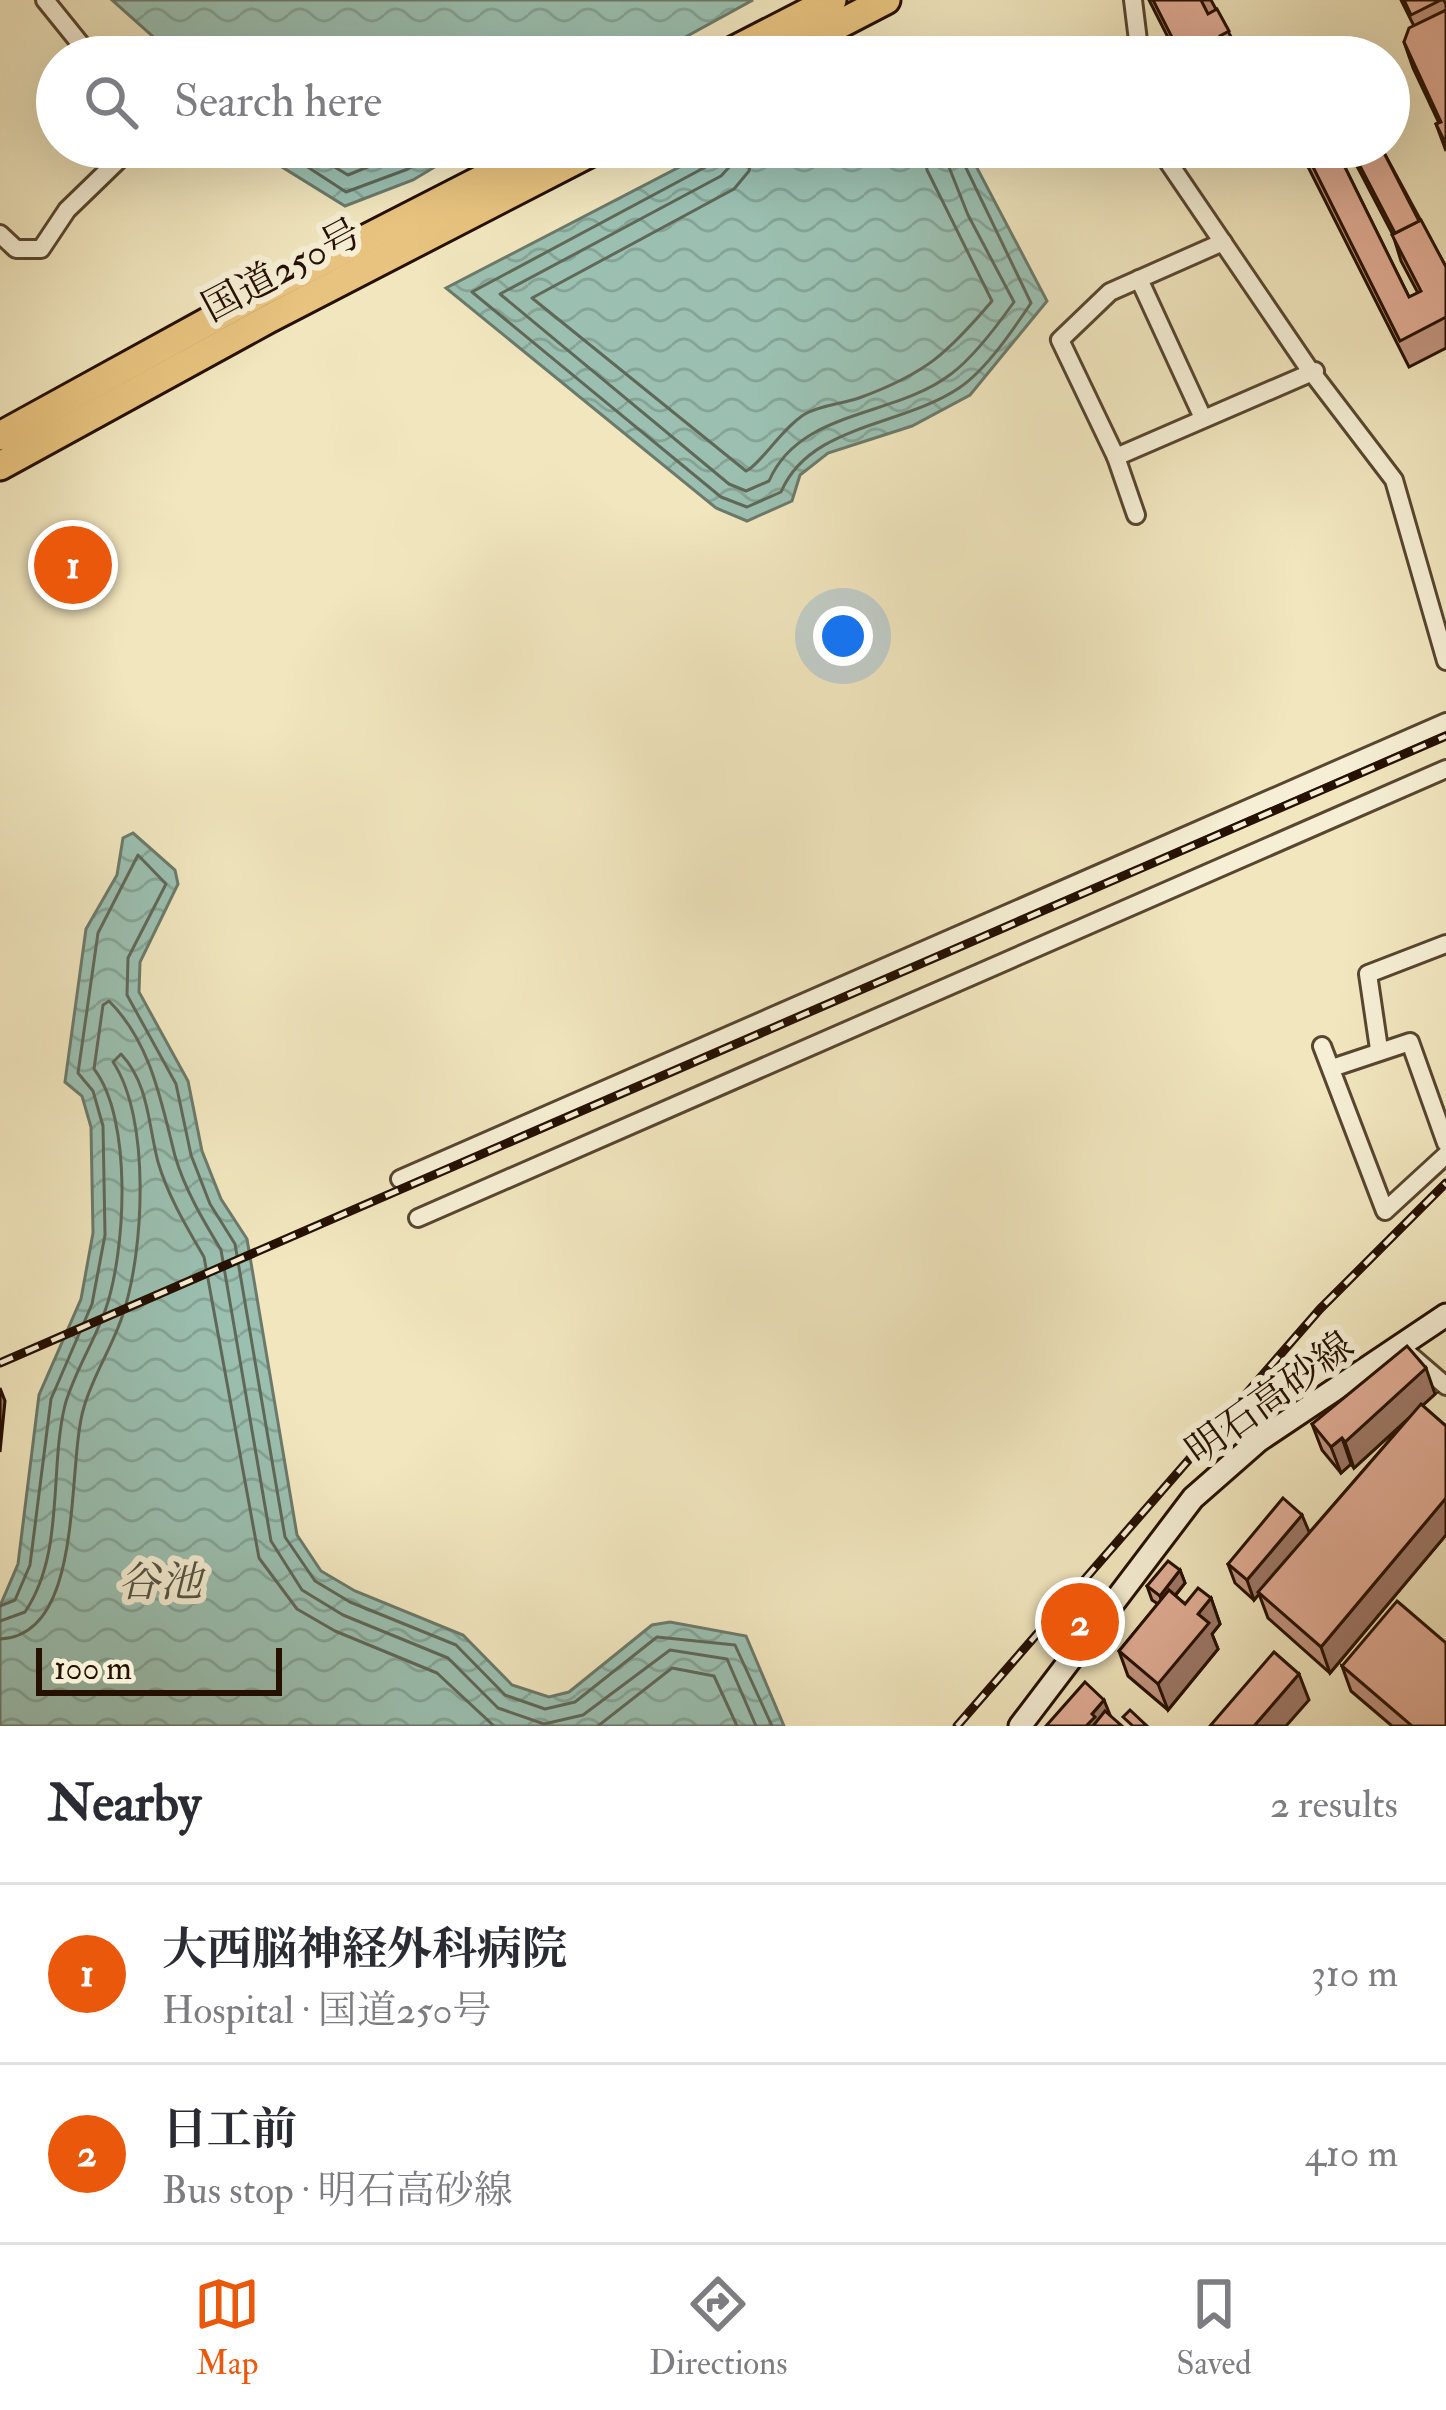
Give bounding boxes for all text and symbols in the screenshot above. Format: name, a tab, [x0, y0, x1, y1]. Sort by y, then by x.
search box	[36, 36, 1410, 168]
icon: search	[78, 69, 144, 135]
text: Search here	[174, 74, 382, 130]
street label: 国道250号	[194, 208, 370, 333]
pin: 1	[34, 520, 112, 610]
your location	[813, 606, 873, 666]
street label: 明石高砂線	[1177, 1321, 1363, 1475]
water label: 谷池	[118, 1557, 206, 1609]
pin: 2	[1041, 1577, 1119, 1667]
scale bar	[36, 1642, 282, 1695]
text: 100 m	[54, 1648, 132, 1689]
text: Nearby	[48, 1772, 201, 1836]
text: 2 results	[1270, 1780, 1398, 1829]
text: 大西脳神経外科病院	[162, 1922, 567, 1978]
text: 1	[80, 1949, 94, 1998]
text: 310 m	[1311, 1949, 1398, 1998]
text: Hospital · 国道250号	[162, 1986, 491, 2035]
text: 日工前	[162, 2102, 297, 2158]
text: 2	[77, 2129, 97, 2178]
text: 410 m	[1305, 2129, 1398, 2178]
text: Bus stop · 明石高砂線	[162, 2166, 513, 2215]
tab: Map	[194, 2271, 260, 2384]
tab: Directions	[649, 2271, 788, 2384]
tab: Saved	[1176, 2271, 1252, 2384]

